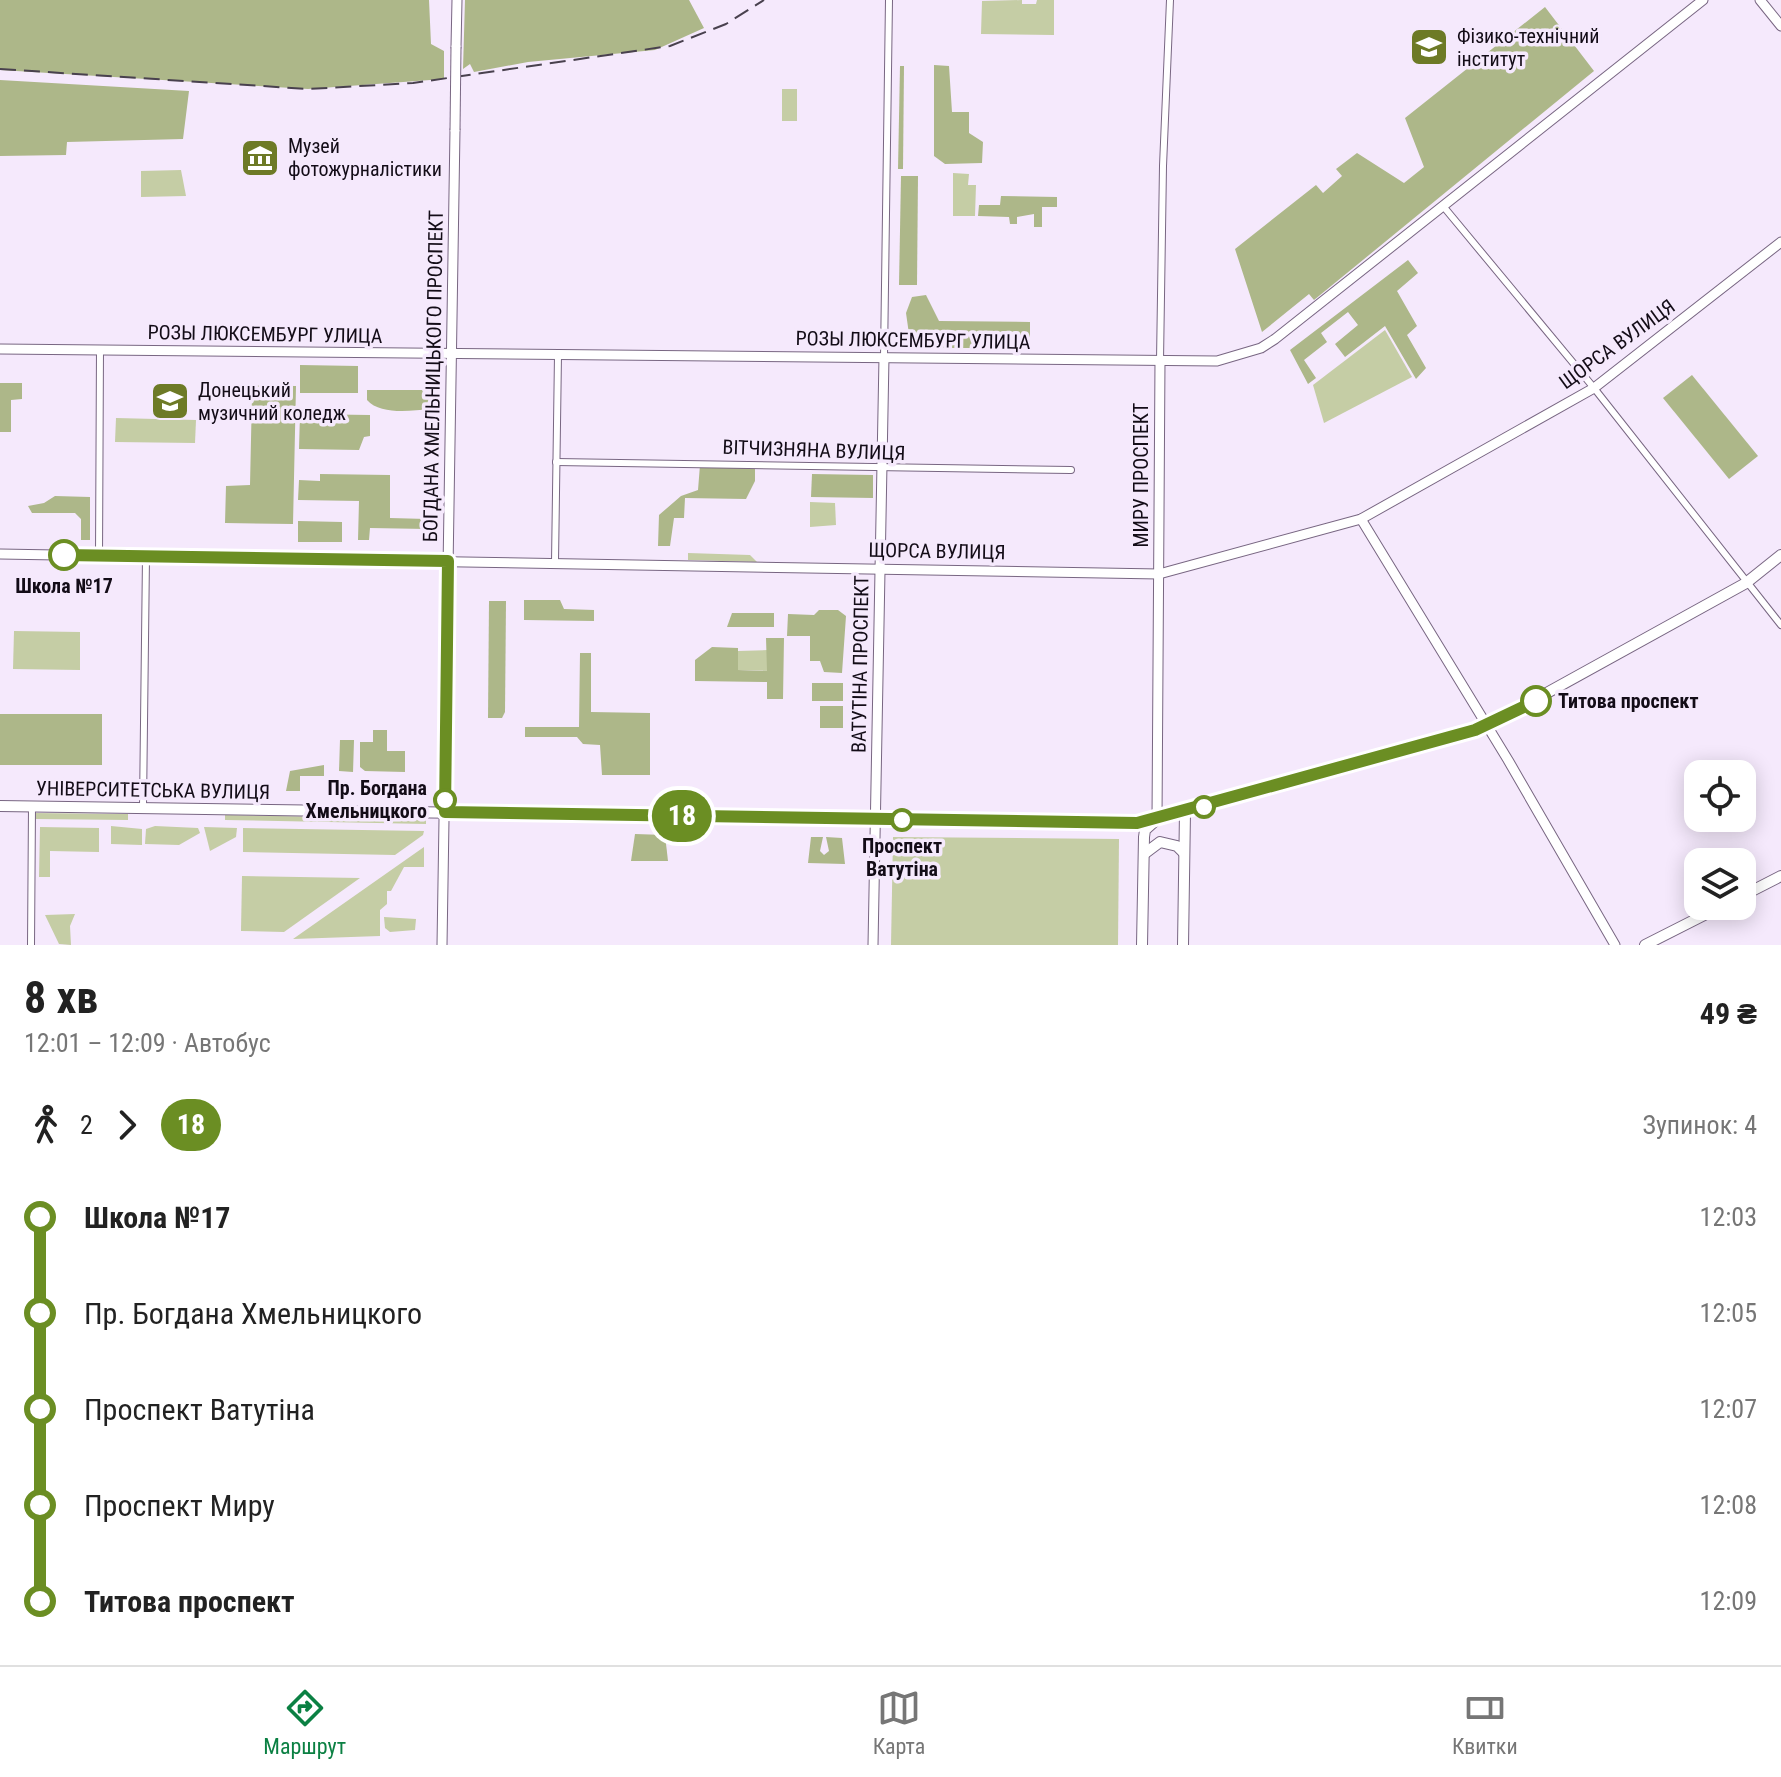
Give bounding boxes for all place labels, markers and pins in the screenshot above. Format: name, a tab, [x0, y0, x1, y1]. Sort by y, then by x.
place label: Фізико-технічний інститут	[1457, 24, 1599, 71]
school or university icon: Фізико-технічний інститут	[1408, 26, 1450, 68]
place label: Музей фотожурналістики	[288, 134, 442, 181]
museum icon: Музей фотожурналістики	[239, 137, 281, 179]
place label: Донецький музичний коледж	[198, 378, 346, 425]
school or university icon: Донецький музичний коледж	[149, 380, 191, 422]
marker: Школа №17	[49, 540, 79, 570]
place label: Школа №17	[15, 574, 113, 598]
marker: Титова проспект	[1521, 686, 1551, 716]
place label: Титова проспект	[1558, 689, 1698, 713]
place label: Пр. Богдана Хмельницкого	[306, 776, 427, 823]
marker: Пр. Богдана Хмельницкого	[434, 789, 456, 811]
unlabelled marker	[1193, 796, 1215, 818]
marker: Проспект Ватутіна	[891, 809, 913, 831]
place label: Проспект Ватутіна	[862, 834, 942, 881]

